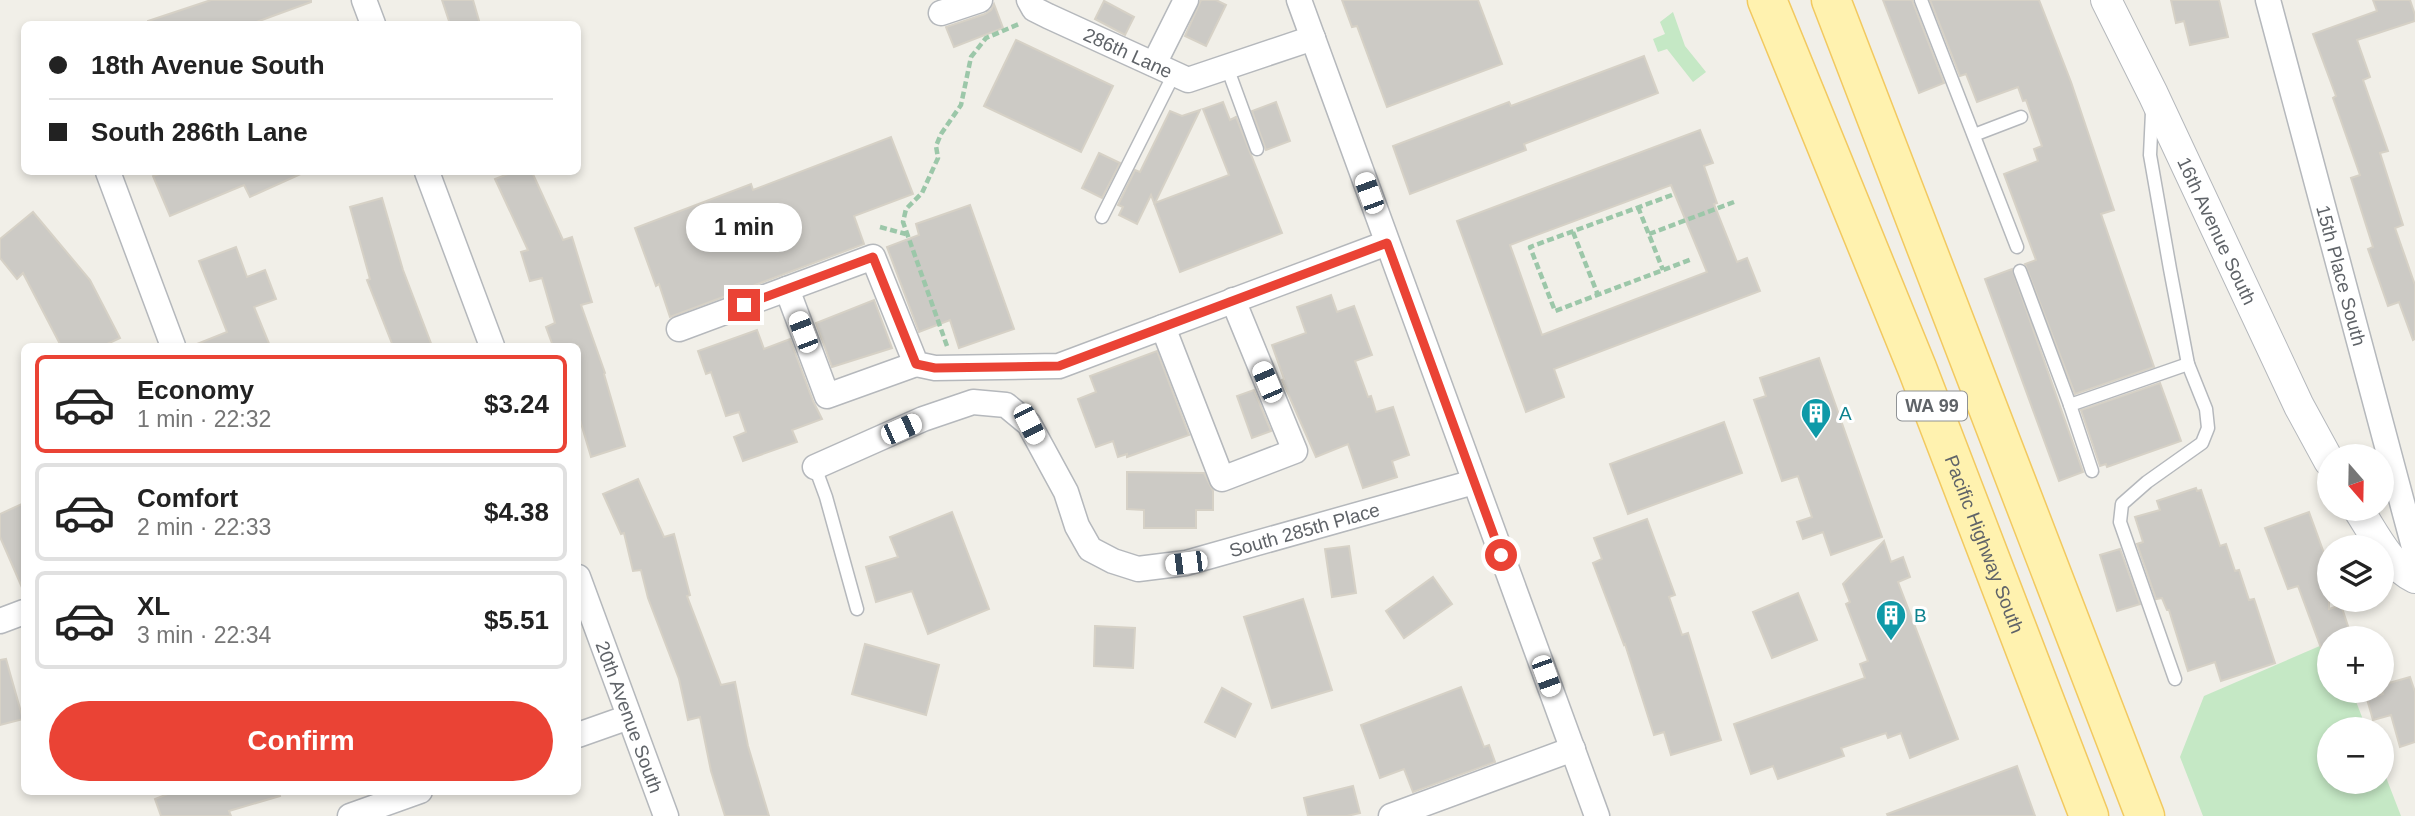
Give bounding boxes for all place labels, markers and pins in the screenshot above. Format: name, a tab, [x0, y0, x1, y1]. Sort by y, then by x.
building icon: A	[1799, 396, 1833, 440]
place label: A	[1839, 403, 1852, 424]
building icon: B	[1874, 598, 1908, 642]
place label: B	[1914, 605, 1927, 626]

